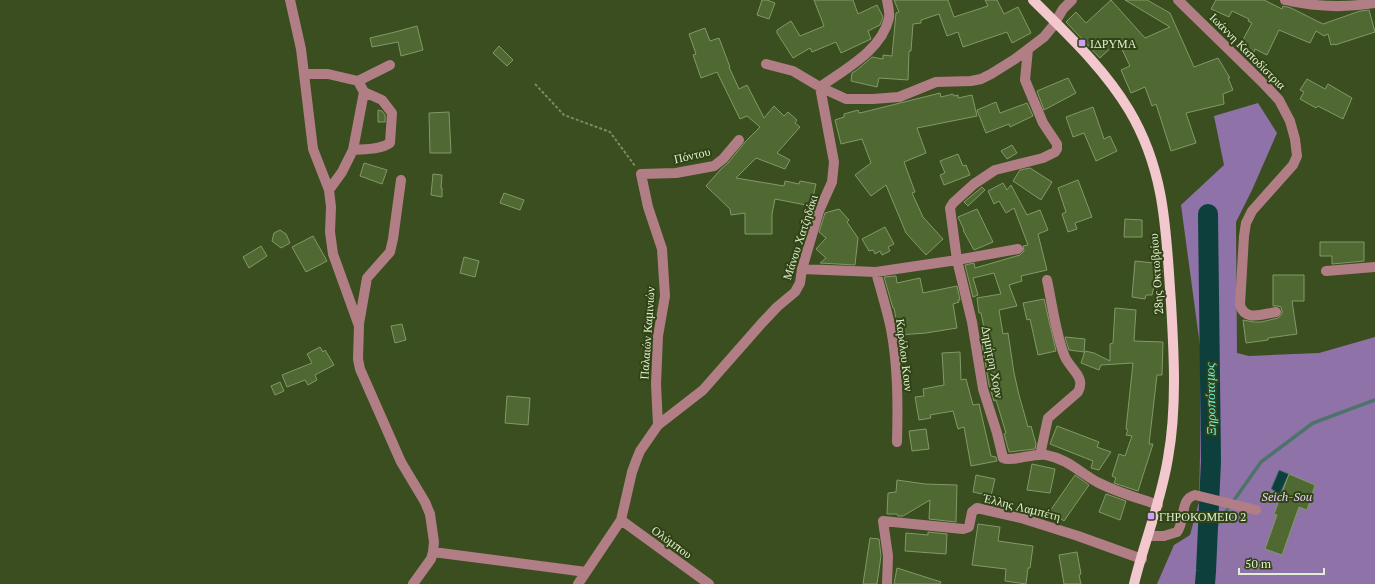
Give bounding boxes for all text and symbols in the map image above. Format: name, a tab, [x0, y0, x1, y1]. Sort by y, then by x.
street label: Ιωάννη Καποδίστρια	[1207, 10, 1290, 93]
place label: ΙΔΡΥΜΑ	[1090, 36, 1137, 51]
marker: ΙΔΡΥΜΑ	[1077, 38, 1087, 48]
street label: Πόντου	[672, 144, 712, 166]
street label: Μάνου Χατζηδάκι	[779, 192, 821, 282]
street label: 28ης Οκτωβρίου	[1146, 233, 1166, 315]
street label: Παλαιών Καμινιών	[636, 285, 658, 380]
street label: Καρόλου Κουν	[893, 318, 917, 393]
street label: Δημήτρη Χορν	[979, 325, 1007, 400]
water label: Ξηροπόταμος	[1200, 362, 1220, 436]
park label: Seich-Sou	[1262, 489, 1312, 504]
street label: Έλλης Λαμπέτη	[981, 490, 1062, 524]
place label: ΓΗΡΟΚΟΜΕΙΟ 2	[1159, 509, 1246, 524]
marker: ΓΗΡΟΚΟΜΕΙΟ 2	[1146, 511, 1156, 521]
street label: Ολύμπου	[649, 522, 695, 562]
scale bar	[1239, 550, 1324, 576]
text: 50 m	[1245, 556, 1272, 571]

